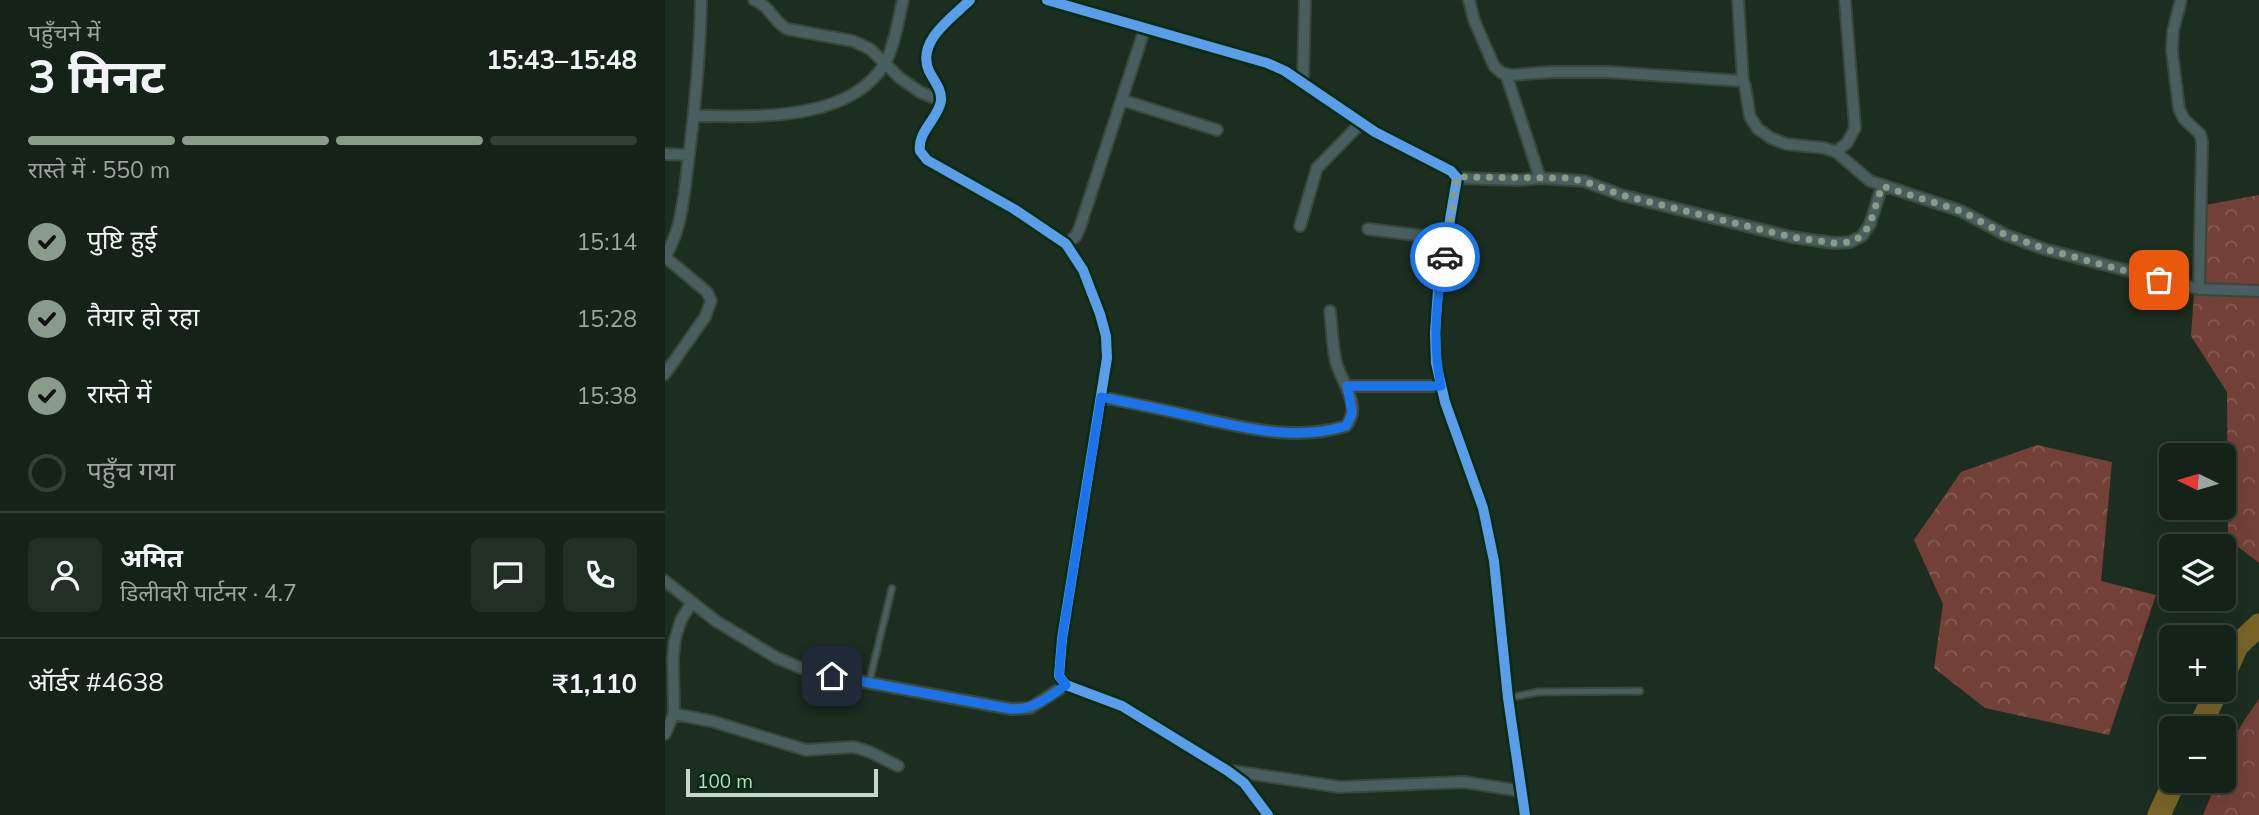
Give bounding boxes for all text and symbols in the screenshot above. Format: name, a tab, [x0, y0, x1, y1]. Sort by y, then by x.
text: पहुँचने में	[28, 18, 100, 47]
text: 15:43–15:48	[486, 43, 637, 76]
text: 3 मिनट	[28, 47, 165, 105]
text: रास्ते में · 550 m	[28, 155, 170, 184]
courier	[1410, 222, 1480, 292]
icon: check	[28, 223, 66, 261]
text: पुष्टि हुई	[87, 223, 157, 256]
text: 15:14	[577, 227, 637, 256]
icon: car	[1426, 238, 1464, 276]
pin	[2129, 250, 2189, 310]
icon: bag	[2140, 261, 2178, 299]
icon: check	[28, 300, 66, 338]
text: तैयार हो रहा	[87, 300, 200, 333]
text: 15:28	[577, 304, 637, 333]
icon: check	[28, 377, 66, 415]
text: रास्ते में	[87, 377, 152, 410]
text: 15:38	[577, 381, 637, 410]
north arrow	[2159, 443, 2237, 520]
map controls	[2159, 443, 2236, 793]
text: पहुँच गया	[87, 454, 175, 487]
button: layers	[2159, 534, 2236, 611]
button: person	[28, 538, 102, 612]
button: chat	[471, 538, 545, 612]
button: phone	[563, 538, 637, 612]
text: अमित	[120, 541, 183, 574]
text: डिलीवरी पार्टनर · 4.7	[120, 578, 297, 607]
button: +	[2159, 625, 2236, 702]
pin	[802, 646, 862, 706]
icon: home	[813, 657, 851, 695]
text: ऑर्डर #4638	[28, 665, 164, 698]
text: ₹1,110	[553, 667, 637, 700]
button: −	[2159, 716, 2236, 793]
scale bar	[686, 766, 879, 798]
text: 100 m	[697, 769, 753, 793]

